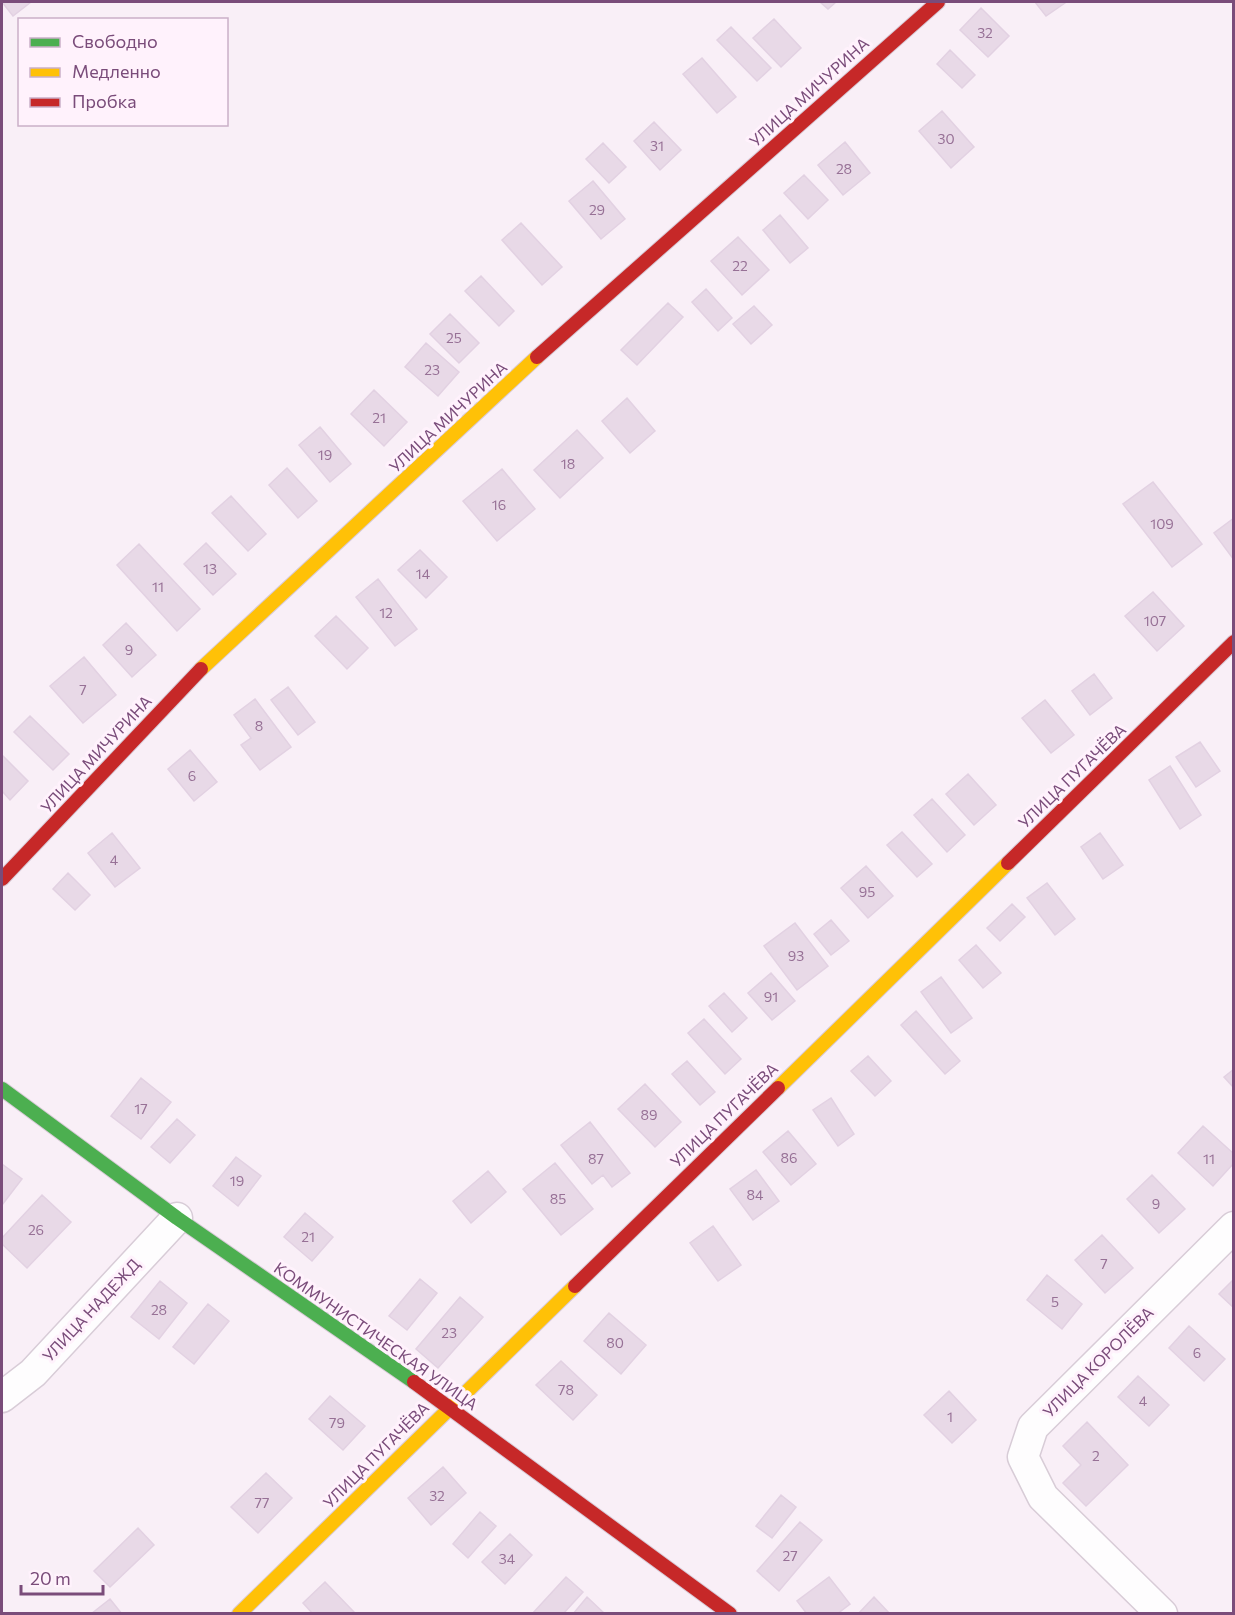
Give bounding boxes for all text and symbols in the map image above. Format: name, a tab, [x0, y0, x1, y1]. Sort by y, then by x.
legend	[18, 18, 228, 126]
house number: 32	[977, 24, 993, 41]
text: Свободно	[72, 30, 158, 52]
street label: УЛИЦА МИЧУРИНА	[745, 33, 872, 150]
text: Медленно	[72, 60, 161, 82]
text: Пробка	[72, 90, 137, 112]
house number: 30	[937, 130, 955, 147]
house number: 31	[650, 137, 664, 154]
house number: 28	[836, 160, 852, 177]
house number: 29	[589, 201, 605, 218]
house number: 22	[732, 257, 748, 274]
house number: 25	[446, 329, 462, 346]
street label: УЛИЦА МИЧУРИНА	[385, 357, 510, 476]
house number: 23	[424, 361, 440, 378]
house number: 21	[372, 409, 386, 426]
house number: 19	[318, 446, 332, 463]
house number: 18	[561, 455, 575, 472]
house number: 16	[492, 496, 506, 513]
house number: 109	[1150, 515, 1174, 532]
house number: 13	[203, 560, 217, 577]
house number: 14	[416, 565, 431, 582]
house number: 11	[152, 578, 164, 595]
house number: 12	[379, 604, 393, 621]
house number: 107	[1144, 612, 1166, 629]
house number: 9	[125, 641, 133, 658]
house number: 7	[79, 681, 87, 698]
street label: УЛИЦА МИЧУРИНА	[36, 691, 155, 816]
house number: 8	[255, 717, 263, 734]
street label: УЛИЦА ПУГАЧЁВА	[1014, 720, 1129, 832]
house number: 6	[188, 767, 196, 784]
house number: 4	[110, 851, 119, 868]
house number: 95	[859, 883, 875, 900]
house number: 93	[788, 947, 804, 964]
house number: 91	[764, 988, 778, 1005]
street label: УЛИЦА ПУГАЧЁВА	[666, 1059, 781, 1171]
house number: 17	[134, 1100, 148, 1117]
house number: 89	[641, 1106, 658, 1123]
house number: 86	[781, 1149, 798, 1166]
house number: 87	[588, 1150, 604, 1167]
house number: 11	[1203, 1150, 1215, 1167]
house number: 19	[230, 1172, 244, 1189]
house number: 84	[747, 1186, 764, 1203]
house number: 85	[550, 1190, 566, 1207]
house number: 9	[1152, 1195, 1160, 1212]
house number: 26	[28, 1221, 44, 1238]
house number: 21	[301, 1228, 315, 1245]
street label: УЛИЦА НАДЕЖД	[38, 1254, 144, 1365]
house number: 7	[1100, 1255, 1108, 1272]
street label: КОММУНИСТИЧЕСКАЯ УЛИЦА	[271, 1258, 482, 1413]
house number: 5	[1051, 1293, 1059, 1310]
house number: 28	[151, 1301, 167, 1318]
street label: УЛИЦА КОРОЛЁВА	[1038, 1302, 1157, 1421]
house number: 23	[441, 1324, 457, 1341]
house number: 80	[606, 1334, 624, 1351]
house number: 6	[1193, 1344, 1201, 1361]
house number: 78	[558, 1381, 574, 1398]
house number: 4	[1139, 1392, 1148, 1409]
street label: УЛИЦА ПУГАЧЁВА	[319, 1398, 433, 1512]
house number: 1	[947, 1408, 953, 1425]
house number: 79	[329, 1414, 345, 1431]
house number: 2	[1092, 1447, 1100, 1464]
house number: 32	[429, 1487, 445, 1504]
house number: 77	[255, 1494, 269, 1511]
house number: 27	[782, 1547, 798, 1564]
house number: 34	[499, 1550, 516, 1567]
scale bar	[21, 1558, 104, 1596]
text: 20 m	[30, 1567, 71, 1589]

